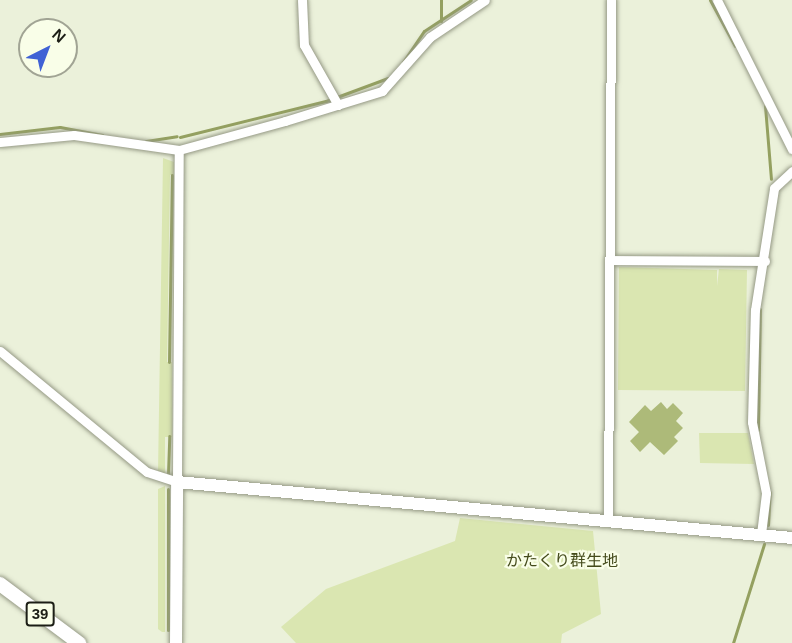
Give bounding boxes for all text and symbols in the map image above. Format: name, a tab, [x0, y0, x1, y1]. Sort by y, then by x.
north arrow	[18, 18, 78, 78]
text: N	[49, 26, 69, 46]
park label: かたくり群生地	[506, 551, 618, 571]
road number: 39	[25, 602, 55, 626]

